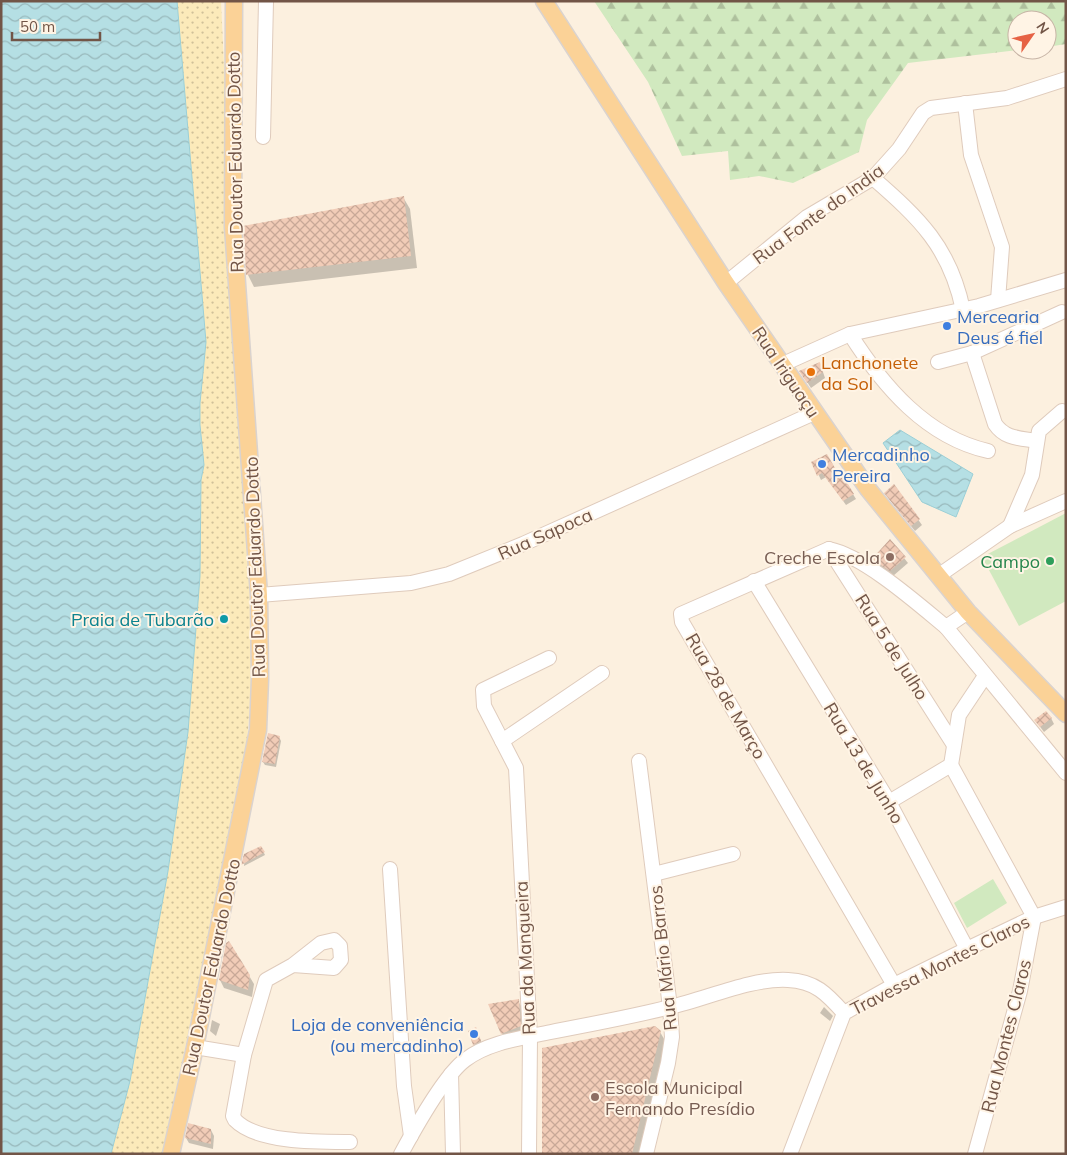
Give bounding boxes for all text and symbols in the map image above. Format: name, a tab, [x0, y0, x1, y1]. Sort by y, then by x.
scale bar	[12, 10, 100, 42]
north arrow	[1007, 10, 1057, 60]
text: 50 m	[20, 17, 55, 36]
text: N	[1032, 18, 1053, 37]
street label: Rua Doutor Eduardo Dotto	[222, 51, 248, 273]
street label: Rua Fonte do India	[748, 159, 888, 269]
place label: Mercearia Deus é fiel	[957, 305, 1043, 349]
marker: Mercearia Deus é fiel	[941, 320, 953, 332]
street label: Rua Iriguaçu	[747, 322, 825, 422]
place label: Lanchonete da Sol	[821, 351, 918, 395]
marker: Lanchonete da Sol	[805, 366, 817, 378]
place label: Mercadinho Pereira	[832, 443, 930, 487]
street label: Rua Doutor Eduardo Dotto	[240, 456, 270, 678]
marker: Mercadinho Pereira	[816, 458, 828, 470]
street label: Rua Sapoca	[494, 503, 596, 565]
place label: Creche Escola	[764, 546, 880, 569]
place label: Campo	[980, 550, 1040, 573]
marker: Creche Escola	[884, 551, 896, 563]
marker: Campo	[1044, 555, 1056, 567]
street label: Rua 5 de Julho	[850, 590, 934, 704]
place label: Praia de Tubarão	[71, 608, 214, 631]
marker: Praia de Tubarão	[218, 613, 230, 625]
street label: Rua 28 de Março	[681, 629, 771, 763]
street label: Rua 13 de Junho	[819, 698, 909, 828]
street label: Rua Doutor Eduardo Dotto	[177, 857, 245, 1077]
street label: Rua da Mangueira	[509, 881, 541, 1035]
street label: Rua Mário Barros	[644, 884, 682, 1032]
street label: Travessa Montes Claros	[847, 910, 1034, 1020]
street label: Rua Montes Claros	[976, 957, 1036, 1115]
place label: Loja de conveniência (ou mercadinho)	[291, 1013, 464, 1057]
marker: Loja de conveniência (ou mercadinho)	[468, 1028, 480, 1040]
place label: Escola Municipal Fernando Presídio	[605, 1076, 755, 1120]
marker: Escola Municipal Fernando Presídio	[589, 1091, 601, 1103]

